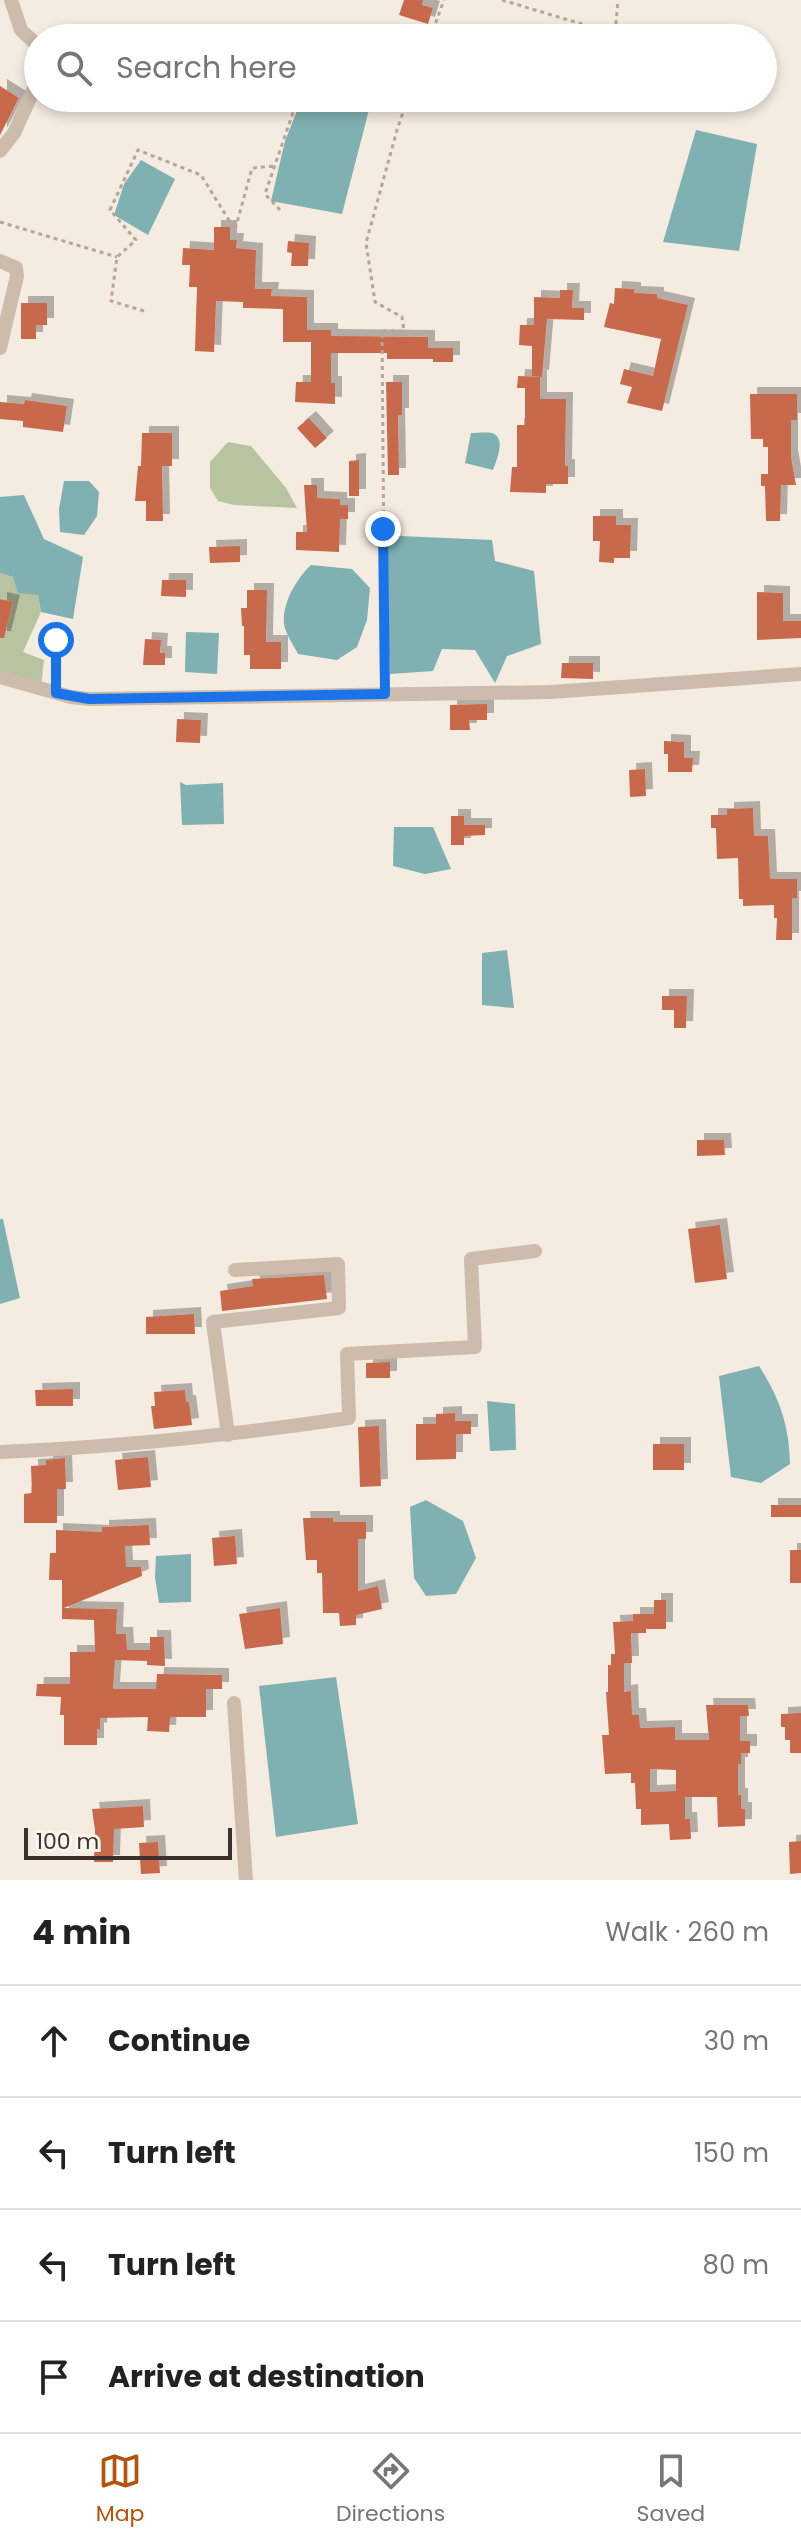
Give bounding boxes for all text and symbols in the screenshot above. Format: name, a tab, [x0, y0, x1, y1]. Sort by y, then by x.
search box	[24, 24, 777, 112]
icon: search	[52, 46, 96, 90]
text: Search here	[116, 46, 297, 89]
route end	[365, 511, 401, 547]
route start	[38, 622, 74, 658]
scale bar	[24, 1824, 232, 1860]
text: 100 m	[36, 1826, 99, 1857]
text: 4 min	[32, 1908, 131, 1956]
text: Walk · 260 m	[605, 1914, 769, 1950]
icon: ahead	[32, 2019, 76, 2063]
text: Continue	[108, 2019, 250, 2062]
text: 30 m	[704, 2023, 769, 2059]
icon: left	[32, 2131, 76, 2175]
text: Turn left	[108, 2131, 236, 2174]
text: 150 m	[694, 2135, 769, 2171]
icon: left	[32, 2243, 76, 2287]
text: Turn left	[108, 2243, 236, 2286]
text: 80 m	[703, 2247, 769, 2283]
icon: arrive	[32, 2355, 76, 2399]
text: Arrive at destination	[108, 2355, 425, 2398]
tab: Map	[96, 2449, 144, 2530]
tab: Directions	[336, 2449, 445, 2530]
tab: Saved	[637, 2449, 705, 2530]

